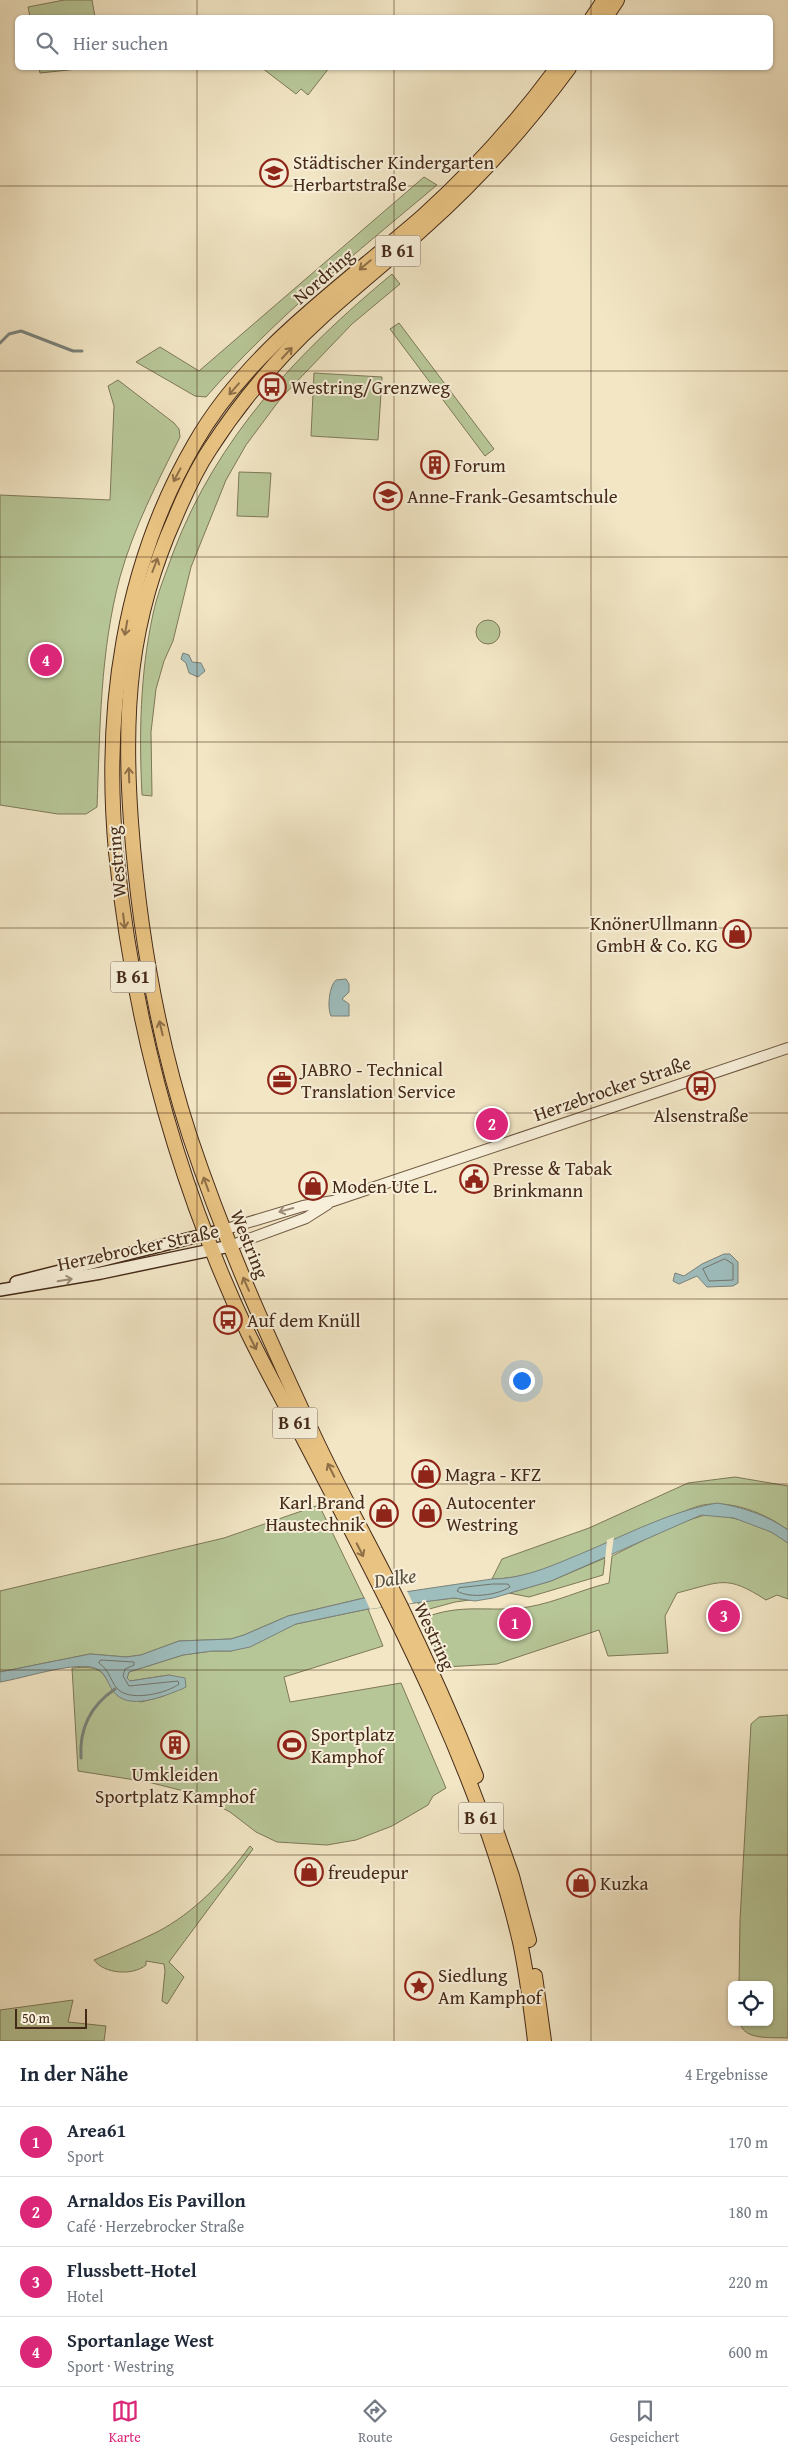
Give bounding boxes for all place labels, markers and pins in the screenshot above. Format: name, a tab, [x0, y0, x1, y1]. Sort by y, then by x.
place label: Städtischer Kindergarten Herbartstraße	[293, 148, 494, 198]
school or university icon: Städtischer Kindergarten Herbartstraße	[259, 158, 289, 188]
bus stop icon: Westring/Grenzweg	[257, 372, 287, 402]
place label: Westring/Grenzweg	[291, 373, 450, 401]
building icon: Forum	[420, 450, 450, 480]
place label: Forum	[454, 451, 506, 479]
school or university icon: Anne-Frank-Gesamtschule	[373, 481, 403, 511]
place label: Anne-Frank-Gesamtschule	[407, 482, 618, 510]
pin: 4	[30, 641, 62, 679]
place label: KnönerUllmann GmbH & Co. KG	[590, 909, 718, 959]
shop icon: KnönerUllmann GmbH & Co. KG	[722, 919, 752, 949]
place label: JABRO - Technical Translation Service	[299, 1055, 456, 1105]
office icon: JABRO - Technical Translation Service	[267, 1065, 297, 1095]
bus stop icon: Alsenstraße	[686, 1071, 716, 1101]
place label: Alsenstraße	[654, 1101, 749, 1129]
pin: 2	[476, 1105, 508, 1143]
place label: Presse & Tabak Brinkmann	[493, 1154, 613, 1204]
public building icon: Presse & Tabak Brinkmann	[459, 1164, 489, 1194]
shop icon: Moden Ute L.	[298, 1171, 328, 1201]
place label: Moden Ute L.	[332, 1172, 437, 1200]
bus stop icon: Auf dem Knüll	[213, 1305, 243, 1335]
place label: Auf dem Knüll	[247, 1306, 361, 1334]
shop icon: Magra - KFZ	[411, 1459, 441, 1489]
place label: Magra - KFZ	[445, 1460, 541, 1488]
place label: Karl Brand Haustechnik	[266, 1488, 366, 1538]
place label: Autocenter Westring	[446, 1488, 536, 1538]
shop icon: Karl Brand Haustechnik	[369, 1498, 399, 1528]
shop icon: Autocenter Westring	[412, 1498, 442, 1528]
pin: 3	[708, 1597, 740, 1635]
pin: 1	[499, 1604, 531, 1642]
place label: Sportplatz Kamphof	[311, 1720, 394, 1770]
building icon: Umkleiden Sportplatz Kamphof	[160, 1730, 190, 1760]
sports icon: Sportplatz Kamphof	[277, 1730, 307, 1760]
place label: Umkleiden Sportplatz Kamphof	[95, 1760, 257, 1810]
shop icon: freudepur	[294, 1857, 324, 1887]
place label: freudepur	[328, 1858, 408, 1886]
shop icon: Kuzka	[566, 1868, 596, 1898]
place label: Kuzka	[600, 1869, 648, 1897]
place label: Siedlung Am Kamphof	[438, 1961, 544, 2011]
place icon: Siedlung Am Kamphof	[404, 1971, 434, 2001]

